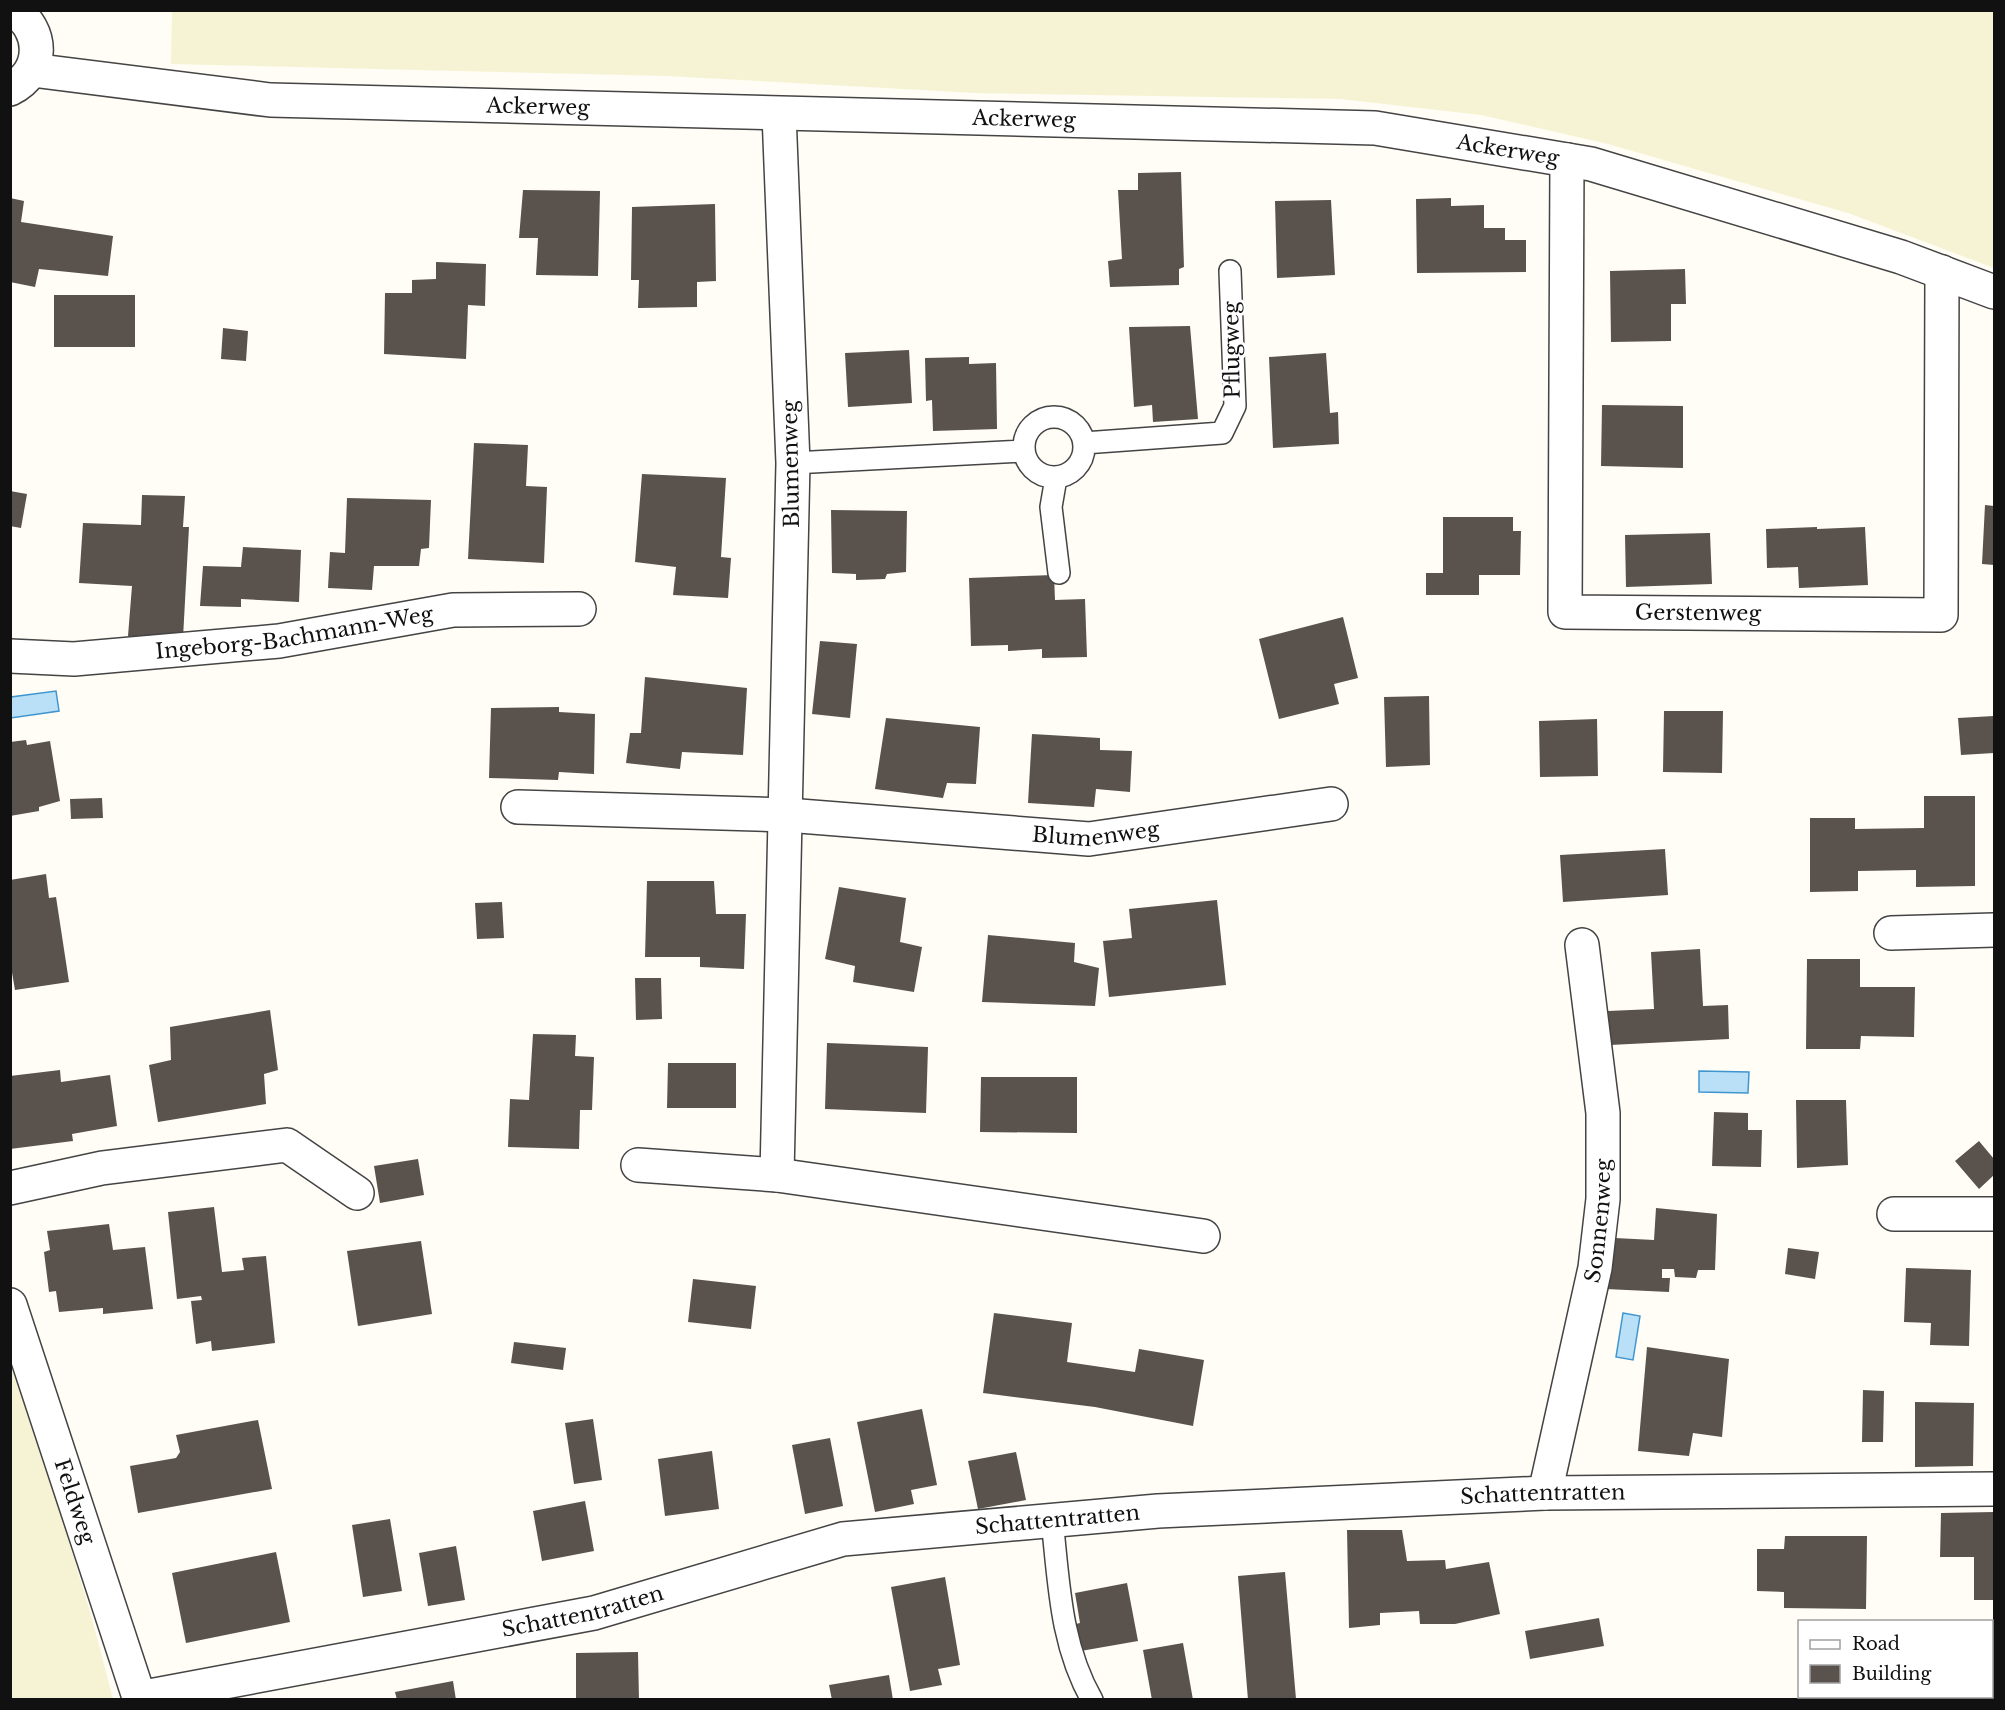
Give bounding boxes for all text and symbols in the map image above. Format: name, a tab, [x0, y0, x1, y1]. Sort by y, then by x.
street label: Ackerweg	[485, 92, 591, 121]
street label: Ackerweg	[971, 105, 1076, 133]
street label: Ackerweg	[1454, 129, 1562, 172]
street label: Pflugweg	[1218, 301, 1246, 399]
street label: Blumenweg	[777, 399, 805, 528]
street label: Gerstenweg	[1635, 600, 1762, 627]
street label: Ingeborg-Bachmann-Weg	[154, 601, 436, 665]
street label: Blumenweg	[1031, 816, 1161, 852]
street label: Sonnenweg	[1579, 1158, 1616, 1285]
street label: Feldweg	[49, 1456, 101, 1548]
street label: Schattentratten	[1459, 1479, 1626, 1510]
street label: Schattentratten	[974, 1500, 1141, 1540]
street label: Schattentratten	[500, 1580, 667, 1643]
legend	[1798, 1620, 1993, 1698]
text: Road	[1852, 1633, 1900, 1655]
text: Building	[1852, 1663, 1931, 1685]

